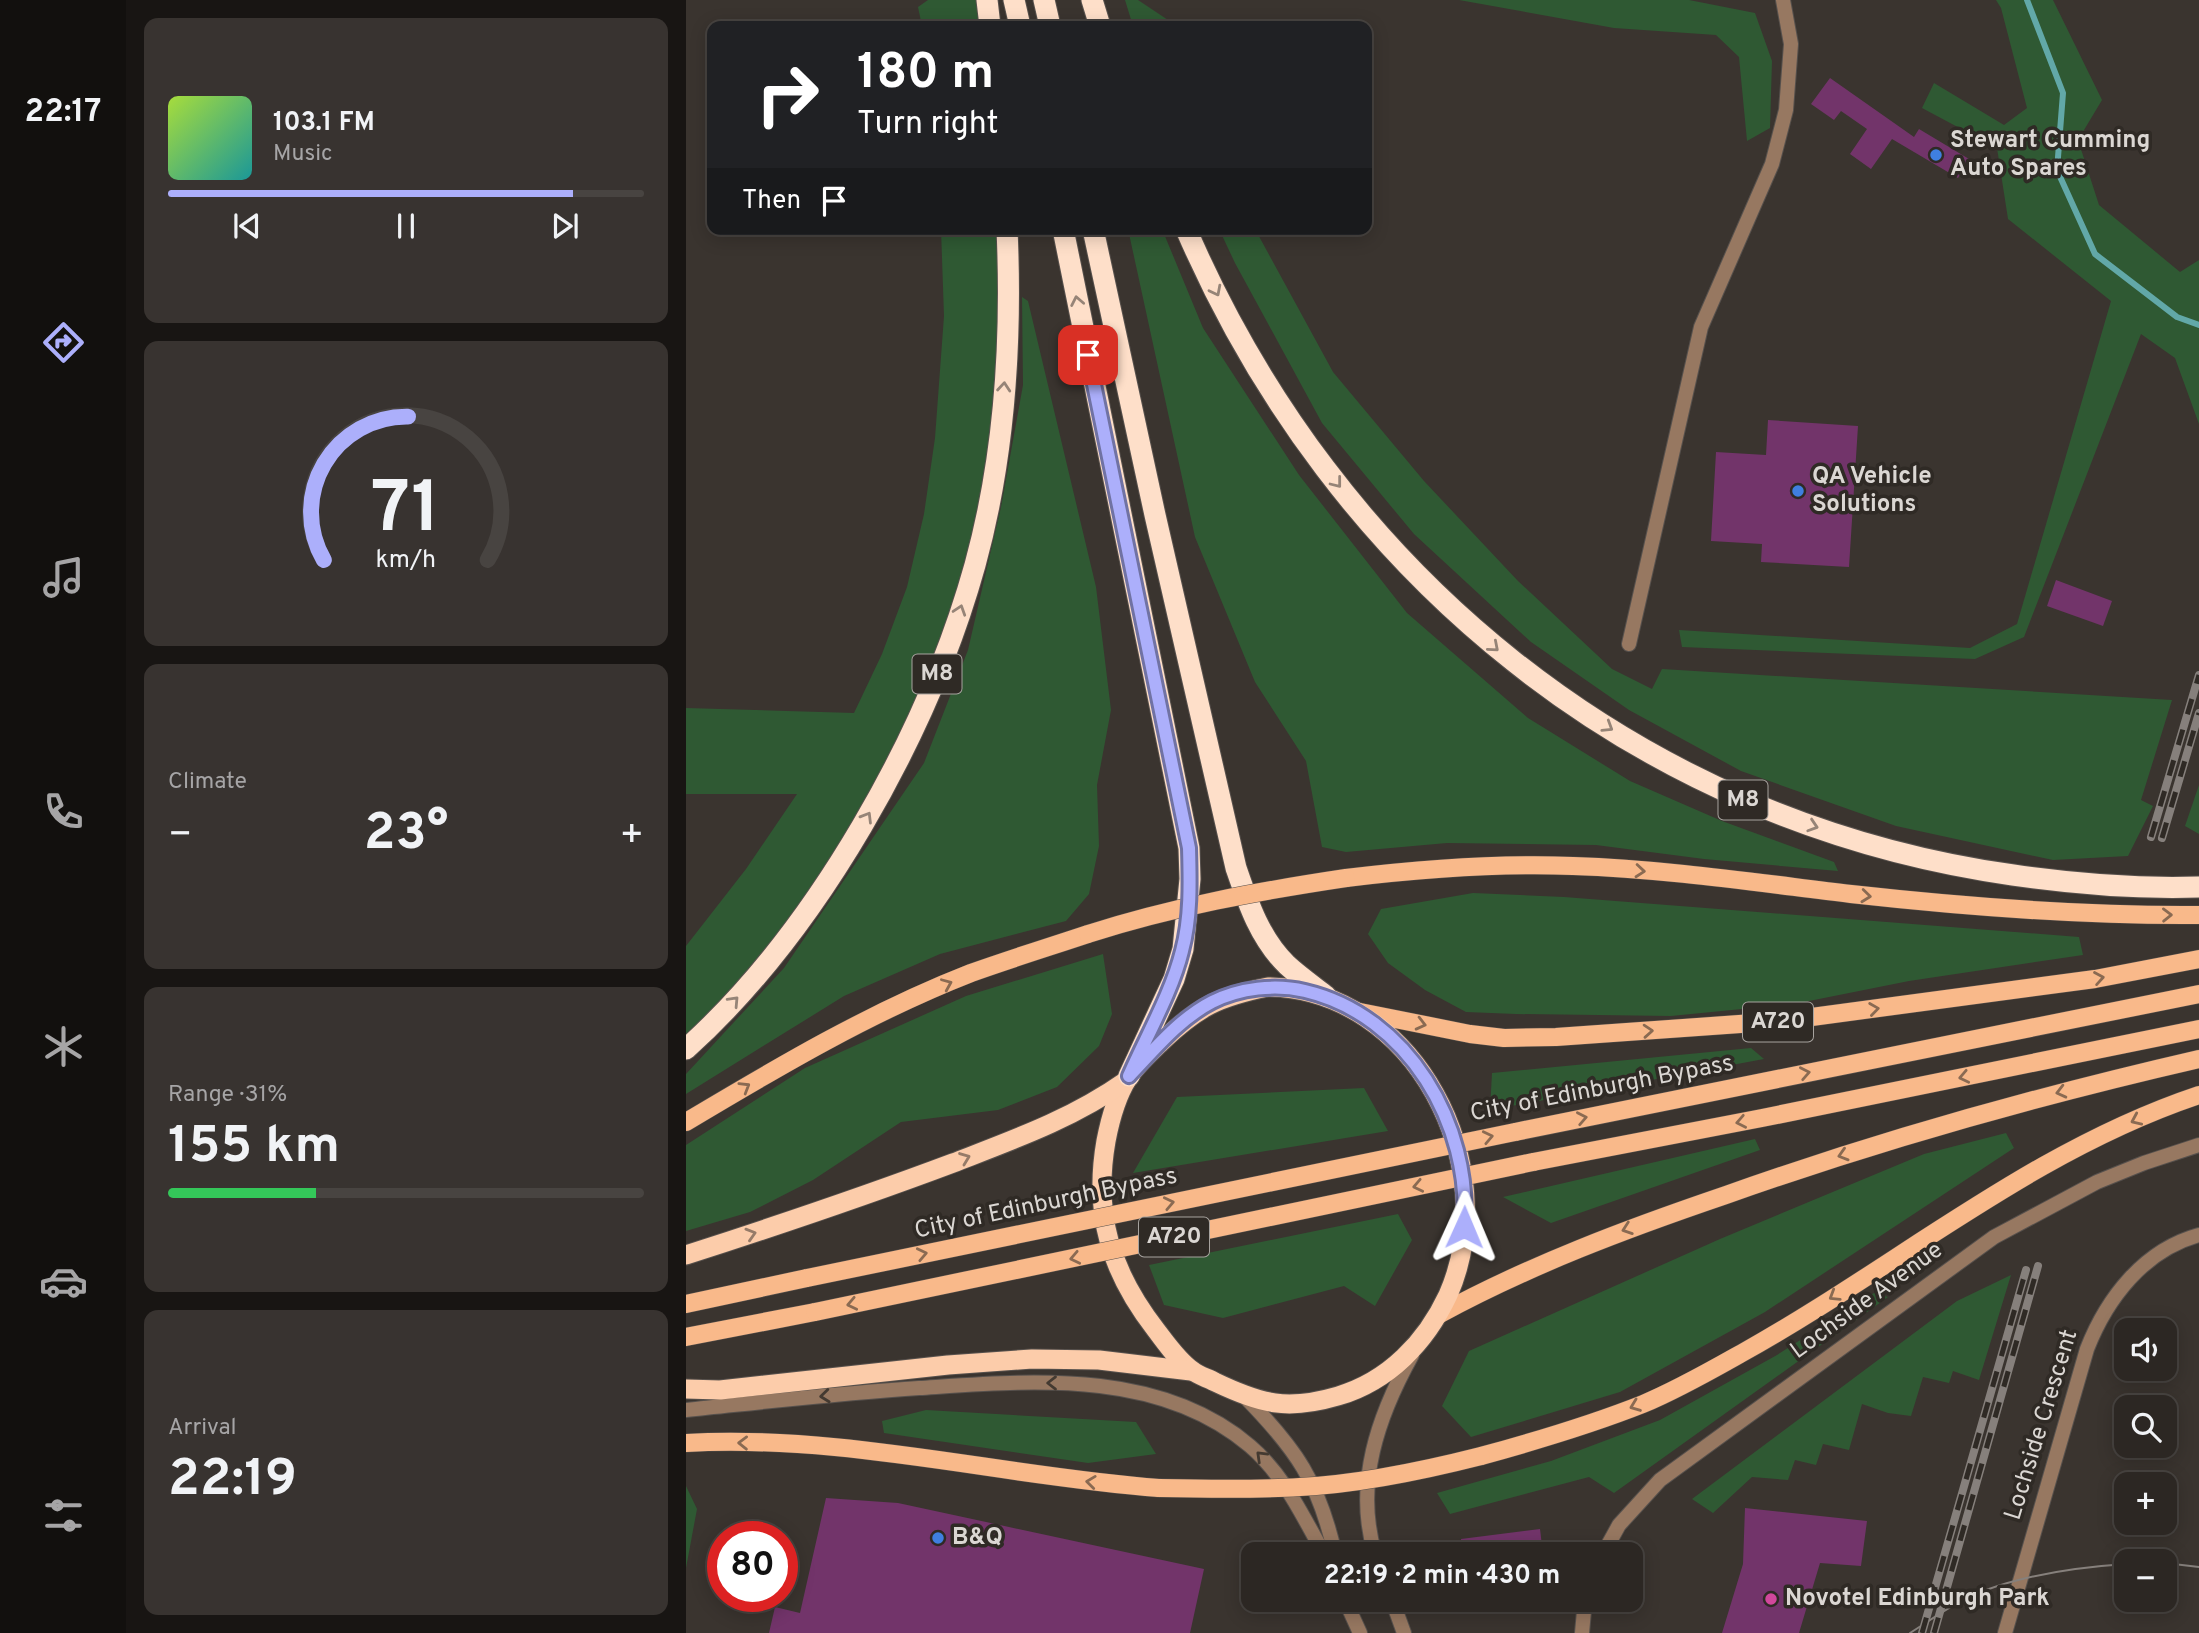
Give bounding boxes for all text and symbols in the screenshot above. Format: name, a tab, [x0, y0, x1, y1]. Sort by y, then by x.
text: 180 m	[857, 44, 994, 106]
icon: right	[742, 49, 833, 140]
text: 22:17	[25, 93, 101, 133]
text: Turn right	[857, 105, 999, 145]
text: 103.1 FM	[273, 107, 375, 140]
place label: Stewart Cumming Auto Spares	[1950, 126, 2150, 184]
text: Music	[273, 140, 333, 169]
marker: Stewart Cumming Auto Spares	[1928, 147, 1944, 163]
icon: arrive	[815, 182, 853, 220]
text: Then	[742, 185, 801, 218]
icon: previous	[228, 207, 266, 245]
icon: pause	[387, 207, 425, 245]
icon: next	[546, 207, 584, 245]
one-way arrow	[1207, 284, 1221, 296]
one-way arrow	[1070, 295, 1085, 307]
icon: directions	[39, 318, 88, 367]
pin	[1058, 325, 1118, 385]
icon: arrive	[1069, 336, 1107, 374]
one-way arrow	[996, 381, 1011, 392]
place label: QA Vehicle Solutions	[1812, 462, 1932, 520]
text: 71	[371, 466, 441, 558]
one-way arrow	[1328, 475, 1341, 488]
marker: QA Vehicle Solutions	[1790, 483, 1806, 499]
text: km/h	[376, 544, 436, 576]
icon: music	[39, 553, 88, 602]
one-way arrow	[952, 604, 966, 616]
one-way arrow	[1486, 638, 1499, 651]
road number: M8	[912, 654, 962, 694]
one-way arrow	[1601, 719, 1614, 732]
text: Climate	[168, 768, 247, 797]
road number: M8	[1718, 780, 1768, 820]
icon: phone	[39, 787, 88, 836]
text: 23°	[364, 802, 448, 868]
one-way arrow	[859, 811, 872, 824]
text: −	[168, 812, 193, 861]
text: +	[619, 812, 644, 861]
one-way arrow	[1806, 818, 1818, 832]
one-way arrow	[1635, 863, 1646, 878]
one-way arrow	[1861, 888, 1872, 903]
one-way arrow	[2162, 907, 2172, 923]
one-way arrow	[2093, 971, 2105, 986]
one-way arrow	[940, 978, 952, 992]
one-way arrow	[725, 996, 738, 1009]
road number: A720	[1743, 1002, 1813, 1042]
one-way arrow	[1868, 1002, 1880, 1017]
one-way arrow	[1415, 1016, 1427, 1031]
icon: climate	[39, 1022, 88, 1071]
one-way arrow	[1642, 1024, 1653, 1039]
street label: City of Edinburgh Bypass	[1468, 1049, 1736, 1129]
one-way arrow	[1799, 1067, 1811, 1082]
one-way arrow	[1958, 1069, 1970, 1084]
text: Range · 31%	[168, 1081, 287, 1110]
one-way arrow	[737, 1082, 750, 1095]
one-way arrow	[2055, 1084, 2067, 1098]
one-way arrow	[1576, 1112, 1588, 1127]
one-way arrow	[2131, 1112, 2143, 1126]
one-way arrow	[1735, 1114, 1747, 1129]
text: 155 km	[168, 1115, 340, 1181]
one-way arrow	[1482, 1131, 1494, 1146]
one-way arrow	[1837, 1147, 1849, 1161]
one-way arrow	[959, 1152, 971, 1166]
street label: City of Edinburgh Bypass	[912, 1162, 1180, 1246]
one-way arrow	[1412, 1178, 1424, 1193]
position arrow	[1427, 1190, 1501, 1264]
one-way arrow	[1163, 1197, 1175, 1212]
road number: A720	[1139, 1218, 1209, 1256]
one-way arrow	[1622, 1221, 1634, 1235]
one-way arrow	[745, 1228, 757, 1243]
street label: Lochside Avenue	[1785, 1236, 1949, 1366]
one-way arrow	[916, 1248, 928, 1263]
one-way arrow	[1069, 1249, 1081, 1264]
icon: car	[39, 1257, 88, 1306]
one-way arrow	[1829, 1288, 1842, 1301]
one-way arrow	[846, 1296, 858, 1311]
map controls	[2114, 1318, 2177, 1612]
button: sound	[2114, 1318, 2177, 1381]
street label: Lochside Crescent	[1999, 1326, 2085, 1524]
one-way arrow	[1046, 1375, 1056, 1391]
one-way arrow	[819, 1388, 830, 1403]
button: search	[2114, 1395, 2177, 1458]
one-way arrow	[1630, 1398, 1642, 1412]
text: Arrival	[168, 1414, 237, 1443]
one-way arrow	[738, 1435, 749, 1450]
text: 22:19	[168, 1448, 297, 1514]
one-way arrow	[1256, 1452, 1269, 1465]
button: +	[2114, 1472, 2177, 1535]
one-way arrow	[1085, 1475, 1097, 1490]
icon: filters	[39, 1491, 88, 1540]
speed limit sign: 80	[707, 1521, 798, 1612]
place label: B&Q	[952, 1523, 1003, 1553]
marker: B&Q	[930, 1530, 946, 1546]
button: −	[2114, 1549, 2177, 1612]
text: 22:19 · 2 min · 430 m	[1324, 1560, 1560, 1593]
place label: Novotel Edinburgh Park	[1785, 1584, 2050, 1614]
marker: Novotel Edinburgh Park	[1763, 1591, 1779, 1607]

